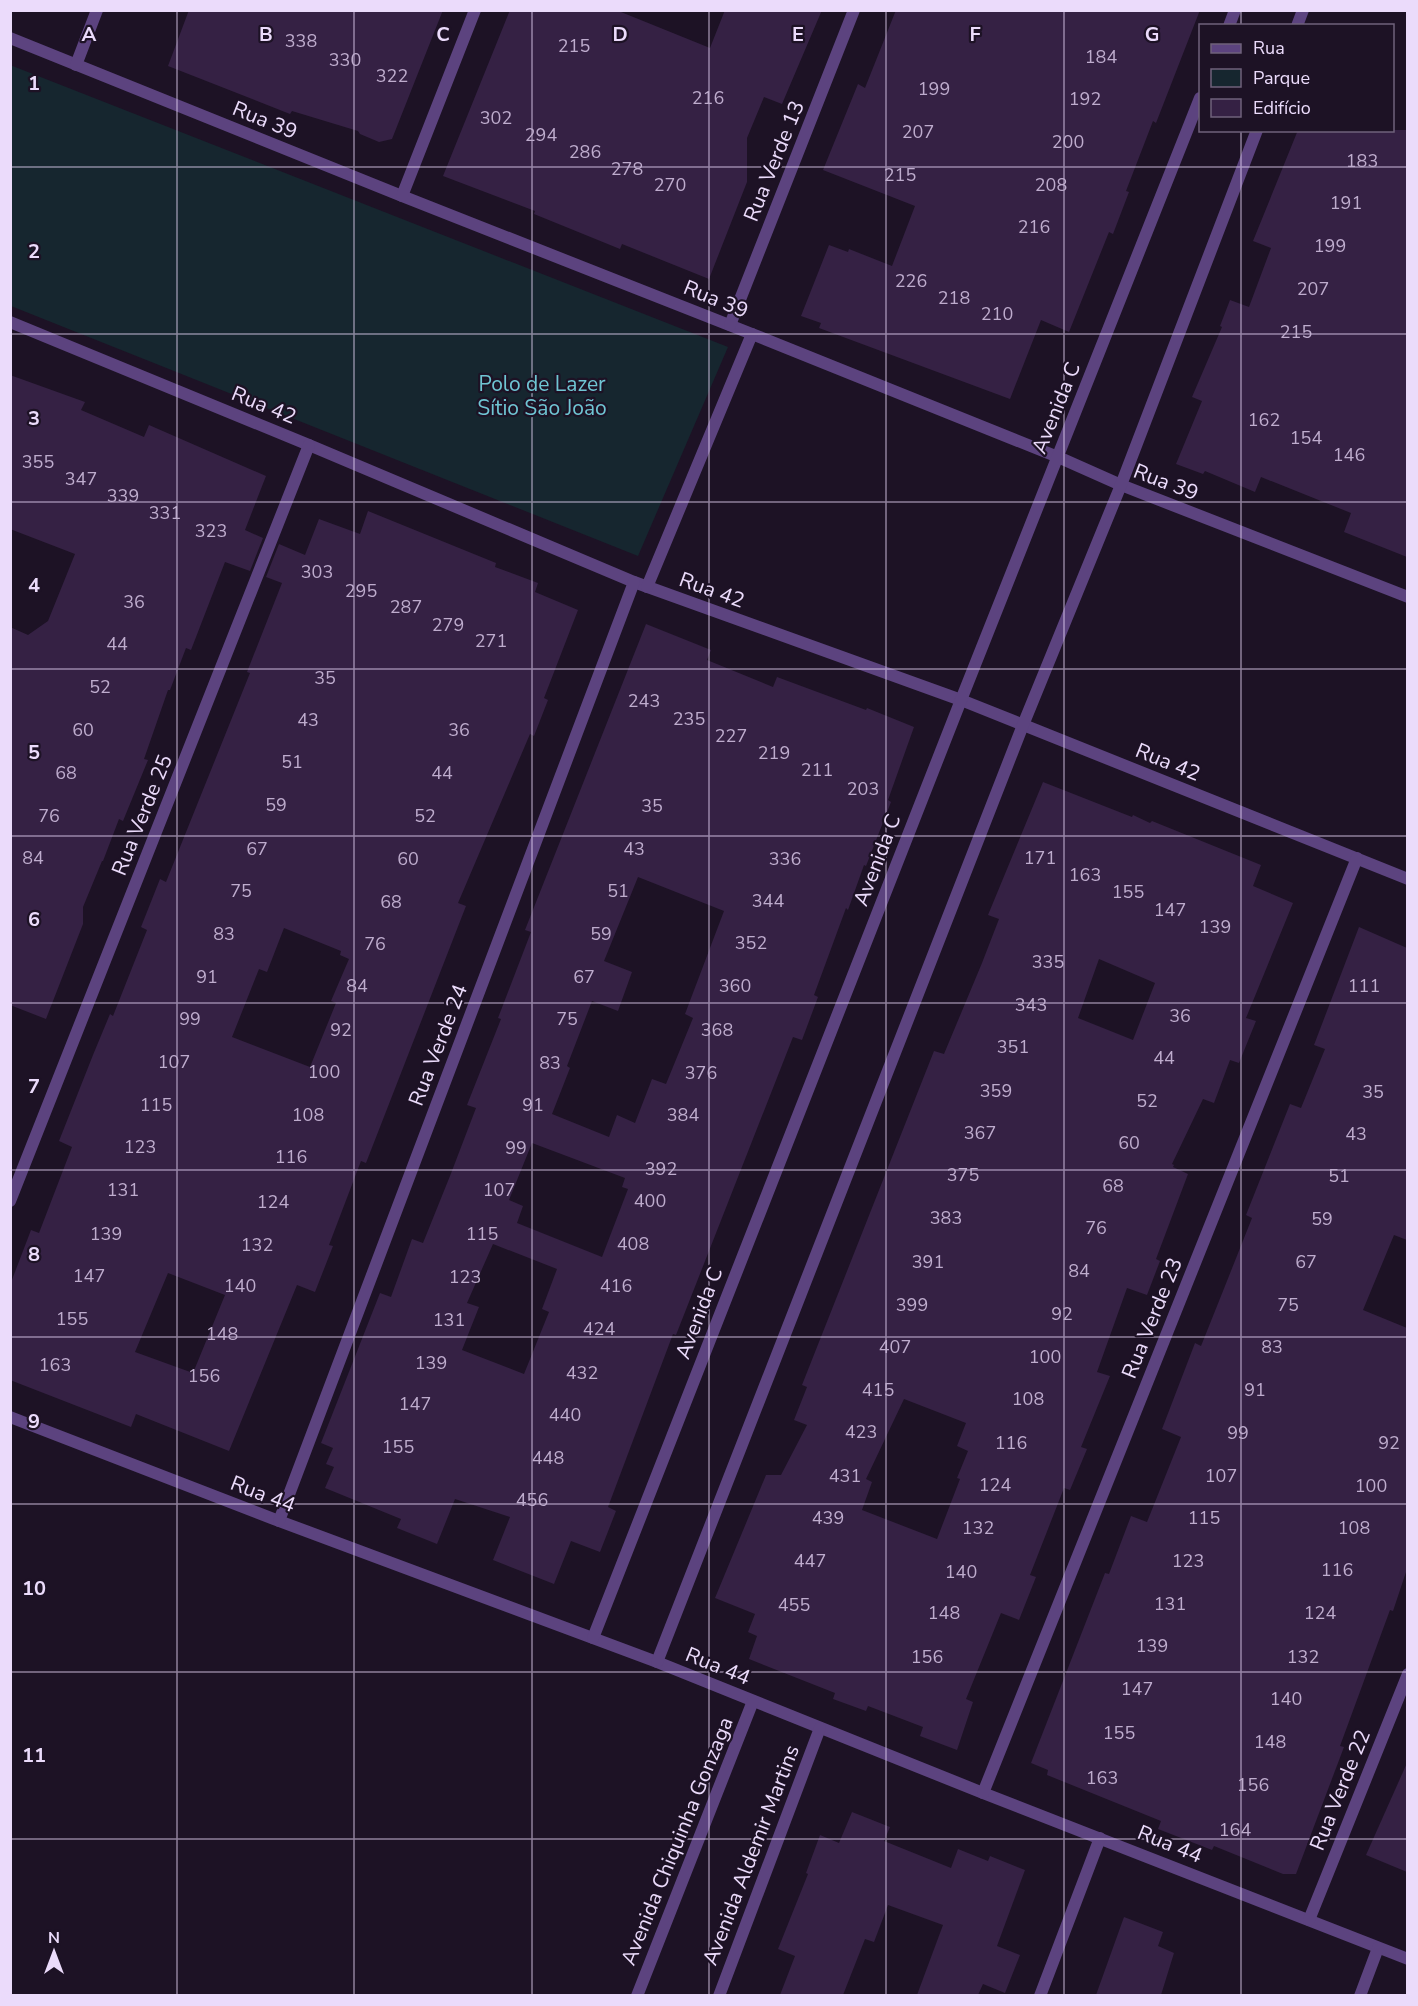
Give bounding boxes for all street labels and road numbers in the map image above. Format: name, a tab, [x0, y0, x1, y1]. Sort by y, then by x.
street label: Rua 39	[228, 94, 302, 146]
street label: Rua Verde 13	[737, 96, 811, 226]
street label: Rua 39	[679, 273, 753, 325]
street label: Avenida C	[1025, 358, 1087, 458]
street label: Rua 42	[227, 379, 301, 431]
street label: Rua 39	[1129, 457, 1203, 507]
street label: Rua 42	[675, 565, 749, 615]
street label: Rua 42	[1131, 736, 1205, 788]
street label: Rua Verde 25	[105, 750, 179, 880]
street label: Avenida C	[847, 810, 907, 910]
street label: Rua Verde 24	[402, 980, 474, 1110]
street label: Rua Verde 23	[1115, 1253, 1189, 1383]
street label: Avenida C	[669, 1263, 729, 1363]
street label: Rua 44	[226, 1469, 300, 1519]
street label: Rua 44	[681, 1640, 755, 1692]
street label: Avenida Chiquinha Gonzaga	[614, 1713, 740, 1969]
street label: Rua Verde 22	[1303, 1725, 1377, 1855]
street label: Avenida Aldemir Martins	[696, 1741, 806, 1969]
street label: Rua 44	[1133, 1818, 1207, 1870]

